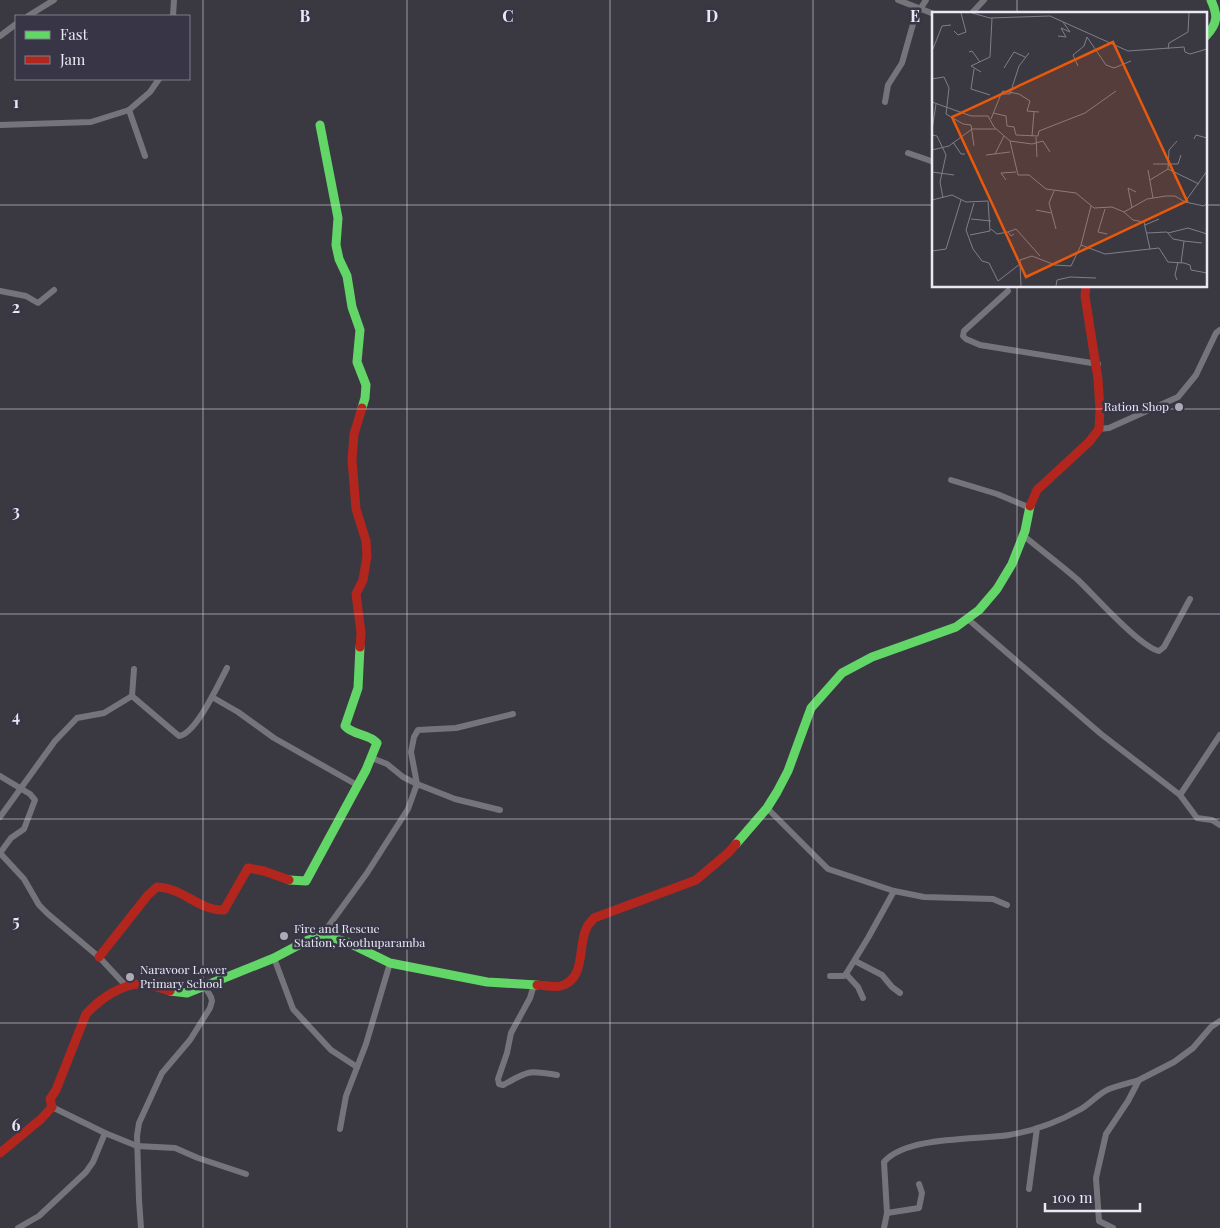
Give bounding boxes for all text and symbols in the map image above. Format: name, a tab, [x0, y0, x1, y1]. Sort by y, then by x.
text: B	[300, 5, 311, 26]
text: C	[502, 5, 514, 26]
text: D	[706, 5, 718, 26]
text: E	[910, 5, 920, 26]
inset map	[932, 12, 1208, 288]
legend	[15, 15, 190, 80]
text: Fast	[60, 24, 89, 44]
text: Jam	[59, 49, 86, 69]
text: 1	[13, 91, 19, 112]
text: 2	[12, 296, 20, 317]
place label: Ration Shop	[1104, 398, 1169, 414]
marker: Ration Shop	[1173, 401, 1185, 413]
text: 3	[12, 500, 20, 521]
text: 4	[12, 705, 20, 726]
text: 5	[12, 910, 20, 931]
place label: Fire and Rescue Station, Koothuparamba	[294, 920, 425, 950]
marker: Fire and Rescue Station, Koothuparamba	[278, 930, 290, 942]
place label: Naravoor Lower Primary School	[140, 961, 227, 991]
marker: Naravoor Lower Primary School	[124, 971, 136, 983]
text: 6	[12, 1114, 21, 1135]
scale bar	[1045, 1180, 1140, 1212]
text: 100 m	[1052, 1187, 1093, 1207]

